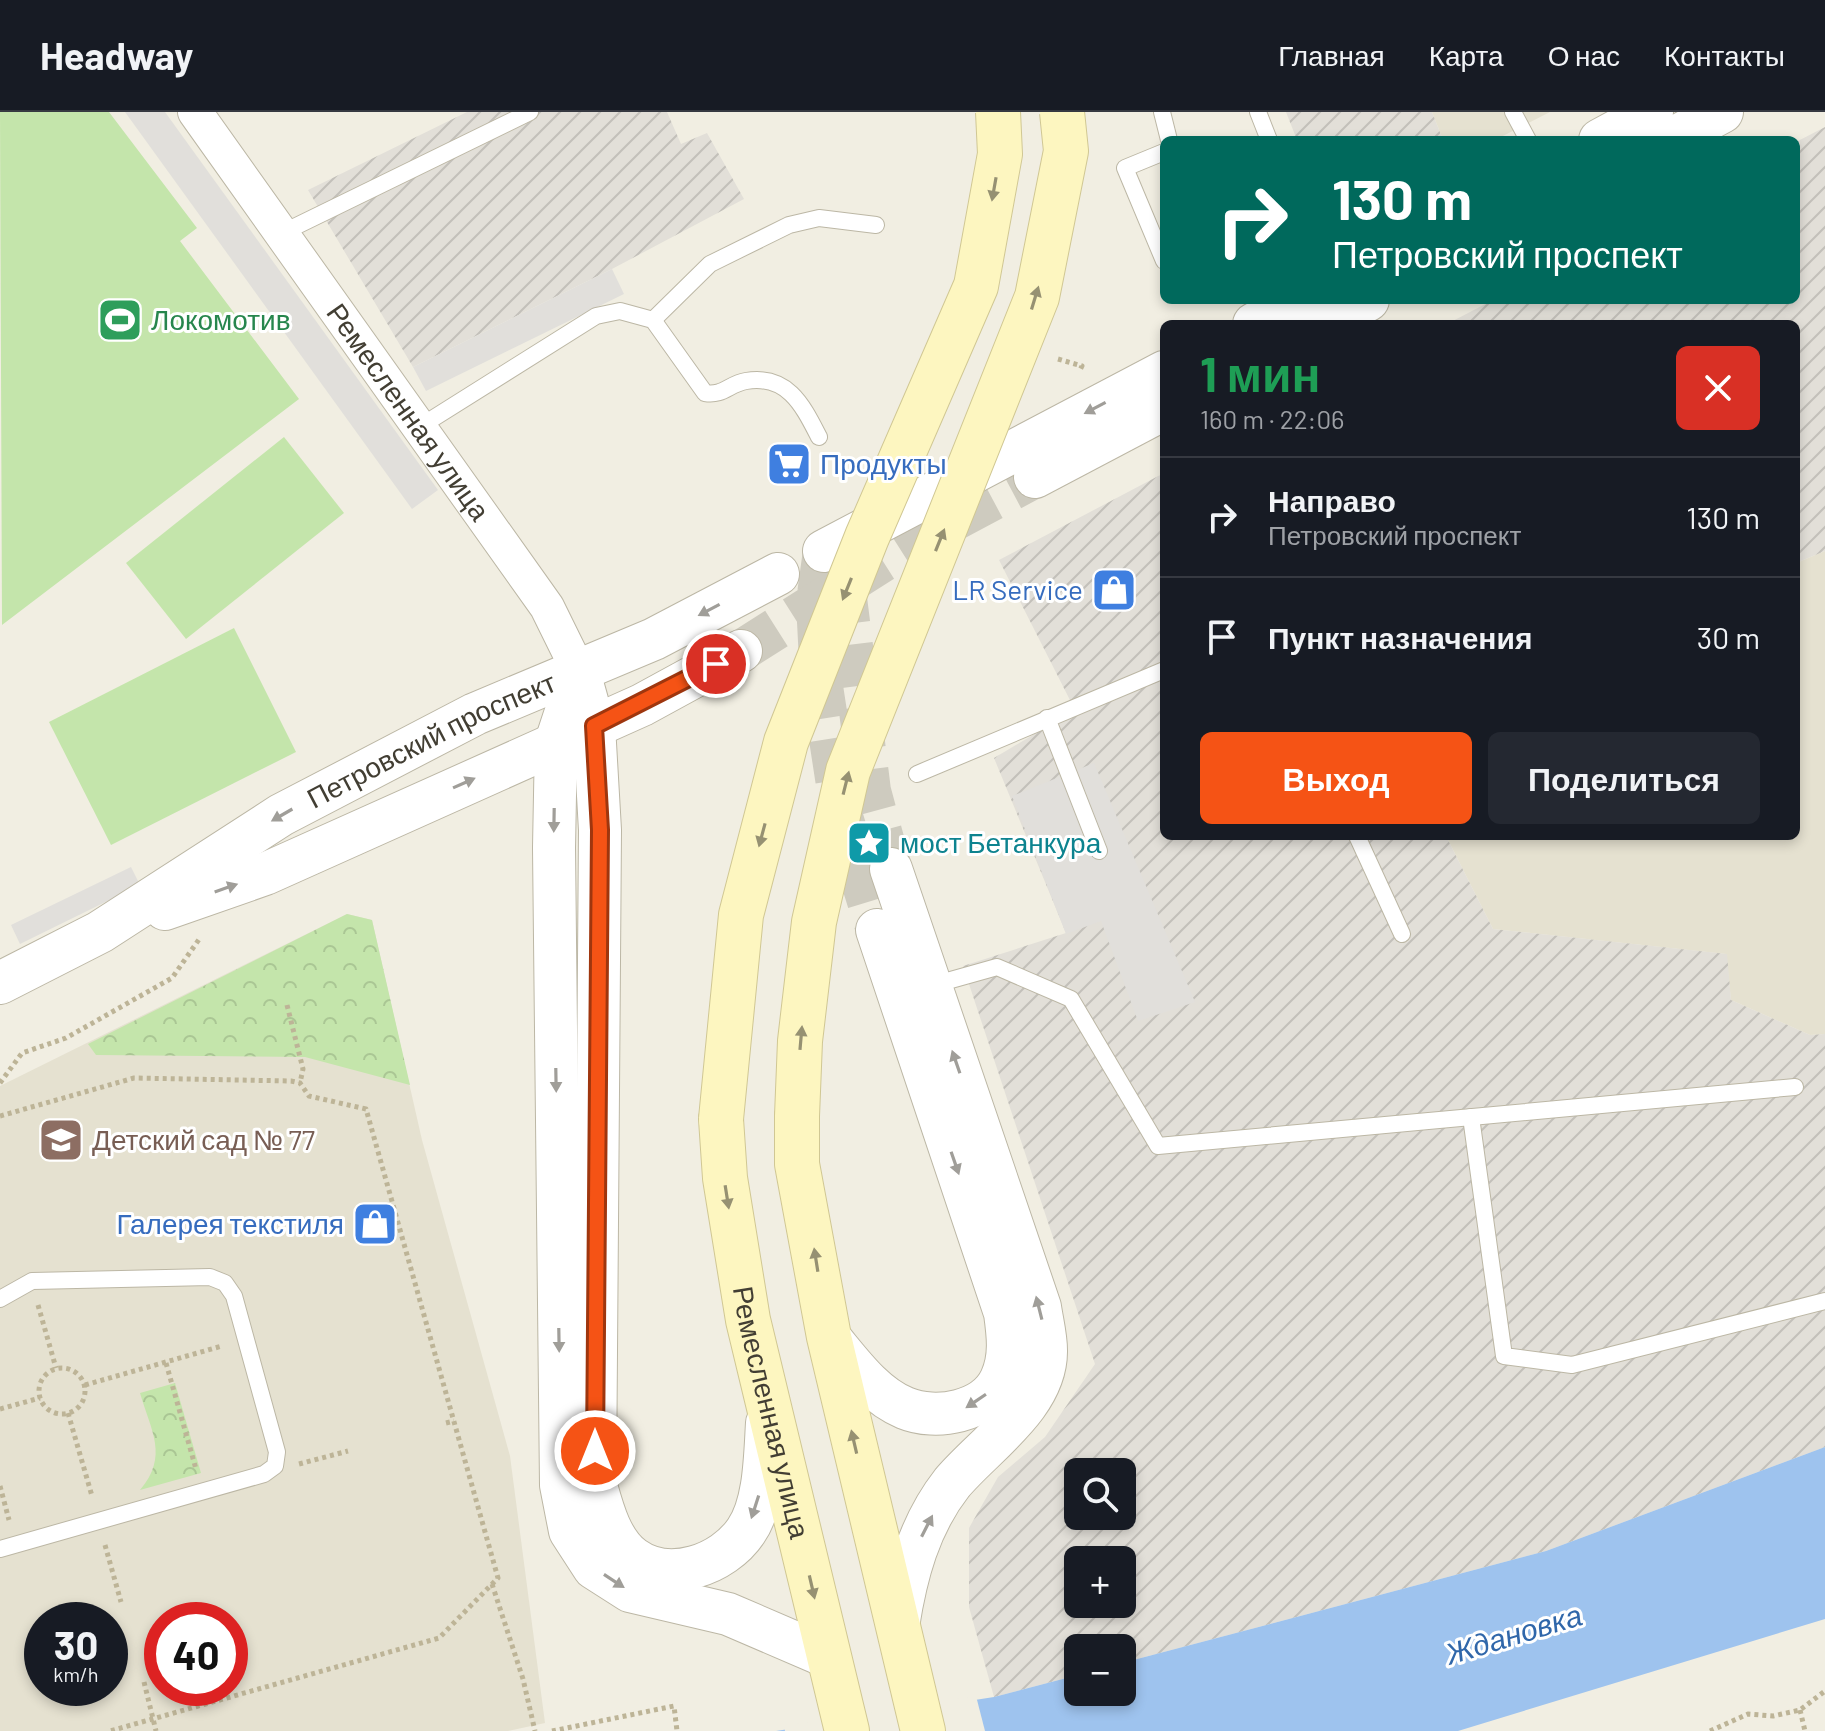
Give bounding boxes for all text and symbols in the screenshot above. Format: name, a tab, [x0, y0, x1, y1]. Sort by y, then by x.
text: Headway	[40, 32, 193, 78]
text: Главная	[1278, 38, 1385, 72]
text: Карта	[1429, 38, 1504, 72]
text: О нас	[1548, 38, 1620, 72]
text: Контакты	[1664, 38, 1785, 72]
text: 130 m	[1332, 164, 1472, 231]
icon: right	[1200, 168, 1304, 272]
one-way arrow	[987, 177, 999, 202]
text: Петровский проспект	[1332, 232, 1683, 275]
one-way arrow	[1029, 286, 1042, 310]
sports icon: Локомотив	[96, 296, 144, 344]
street label: Ремесленная улица	[320, 296, 498, 527]
place label: Локомотив	[151, 302, 291, 336]
text: 1 мин	[1200, 344, 1321, 402]
button: close	[1676, 346, 1760, 430]
one-way arrow	[1084, 401, 1106, 415]
text: 160 m · 22:06	[1200, 403, 1345, 434]
supermarket icon: Продукты	[765, 440, 813, 488]
place label: Продукты	[820, 446, 947, 480]
text: Направо	[1268, 482, 1396, 518]
icon: right	[1200, 495, 1244, 539]
text: 130 m	[1686, 499, 1760, 535]
text: Петровский проспект	[1268, 519, 1521, 550]
one-way arrow	[934, 528, 947, 552]
shop icon: LR Service	[1090, 566, 1138, 614]
place label: LR Service	[952, 572, 1083, 606]
one-way arrow	[840, 577, 853, 601]
one-way arrow	[698, 603, 720, 617]
icon: arrive	[1200, 615, 1244, 659]
text: Пункт назначения	[1268, 619, 1532, 655]
text: 30 m	[1697, 619, 1760, 655]
pin	[682, 630, 750, 698]
icon: arrive	[694, 642, 738, 686]
street label: Петровский проспект	[301, 664, 561, 815]
button: Выход	[1200, 732, 1472, 824]
button: Поделиться	[1488, 732, 1760, 824]
one-way arrow	[840, 770, 853, 795]
one-way arrow	[452, 776, 476, 789]
one-way arrow	[271, 808, 293, 822]
one-way arrow	[548, 808, 561, 833]
place icon: мост Бетанкура	[845, 819, 893, 867]
one-way arrow	[755, 822, 767, 847]
place label: мост Бетанкура	[900, 825, 1102, 859]
one-way arrow	[214, 881, 238, 893]
one-way arrow	[795, 1025, 808, 1050]
one-way arrow	[949, 1049, 961, 1073]
one-way arrow	[550, 1068, 562, 1093]
school or university icon: Детский сад № 77	[37, 1116, 85, 1164]
place label: Детский сад № 77	[92, 1122, 315, 1156]
one-way arrow	[949, 1151, 961, 1175]
one-way arrow	[722, 1185, 734, 1210]
shop icon: Галерея текстиля	[351, 1200, 399, 1248]
place label: Галерея текстиля	[116, 1206, 344, 1240]
one-way arrow	[810, 1248, 822, 1273]
street label: Ремесленная улица	[727, 1284, 818, 1542]
one-way arrow	[1032, 1295, 1044, 1320]
one-way arrow	[553, 1328, 565, 1353]
one-way arrow	[965, 1393, 987, 1409]
position arrow	[553, 1409, 637, 1493]
one-way arrow	[848, 1430, 860, 1455]
map controls	[1064, 1458, 1136, 1706]
button: search	[1064, 1458, 1136, 1530]
one-way arrow	[748, 1495, 761, 1519]
one-way arrow	[920, 1515, 933, 1538]
button: +	[1064, 1546, 1136, 1618]
one-way arrow	[604, 1573, 625, 1588]
one-way arrow	[806, 1575, 818, 1600]
water label: Ждановка	[1439, 1595, 1586, 1671]
speed limit sign: 40	[144, 1602, 248, 1706]
text: 30	[54, 1620, 98, 1668]
button: −	[1064, 1634, 1136, 1706]
text: km/h	[53, 1662, 99, 1686]

